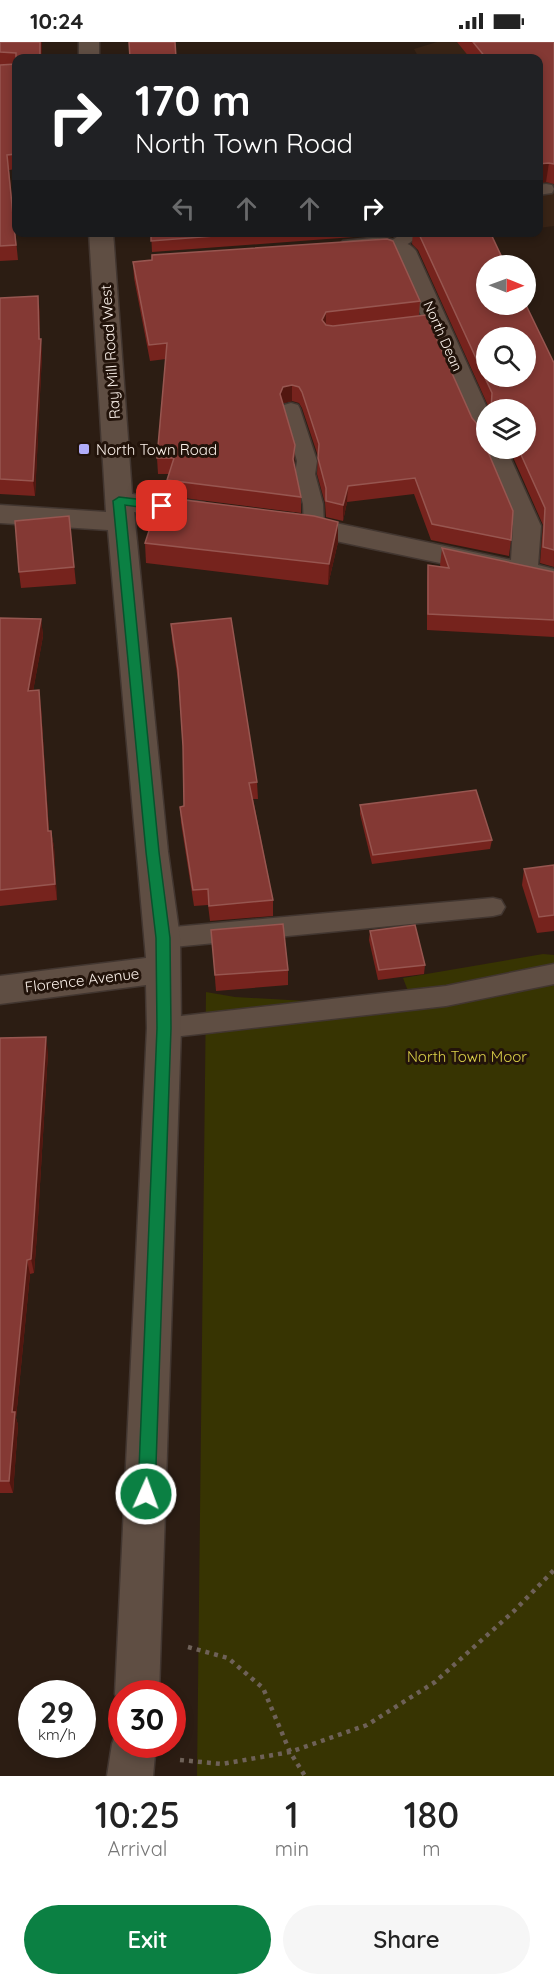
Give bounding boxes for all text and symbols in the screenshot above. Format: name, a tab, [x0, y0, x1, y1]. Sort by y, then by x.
text: 10:24	[30, 7, 84, 35]
text: 170 m	[135, 74, 251, 127]
icon: right	[36, 78, 114, 156]
text: North Town Road	[135, 126, 353, 160]
icon: left	[167, 192, 200, 225]
icon: ahead	[230, 192, 263, 225]
icon: ahead	[293, 192, 326, 225]
icon: right	[356, 192, 389, 225]
north arrow	[476, 255, 536, 315]
map controls	[476, 255, 536, 459]
street label: Ray Mill Road West	[96, 284, 124, 420]
street label: North Dean	[419, 298, 467, 374]
button: search	[476, 327, 536, 387]
button: layers	[476, 399, 536, 459]
place label: North Town Road	[96, 440, 217, 459]
marker: North Town Road	[77, 442, 91, 456]
pin	[136, 480, 187, 531]
icon: arrive	[145, 489, 178, 522]
street label: Florence Avenue	[24, 964, 140, 996]
park label: North Town Moor	[407, 1047, 527, 1066]
position arrow	[114, 1462, 178, 1526]
speed limit sign: 30	[108, 1680, 186, 1758]
text: 29	[40, 1693, 74, 1731]
text: km/h	[38, 1725, 76, 1744]
text: 10:25	[95, 1792, 180, 1837]
text: 1	[285, 1792, 299, 1837]
text: 180	[404, 1792, 459, 1837]
text: Arrival	[107, 1836, 167, 1861]
text: min	[275, 1836, 309, 1861]
text: m	[422, 1836, 441, 1861]
button: Exit	[24, 1905, 271, 1974]
button: Share	[283, 1905, 530, 1974]

